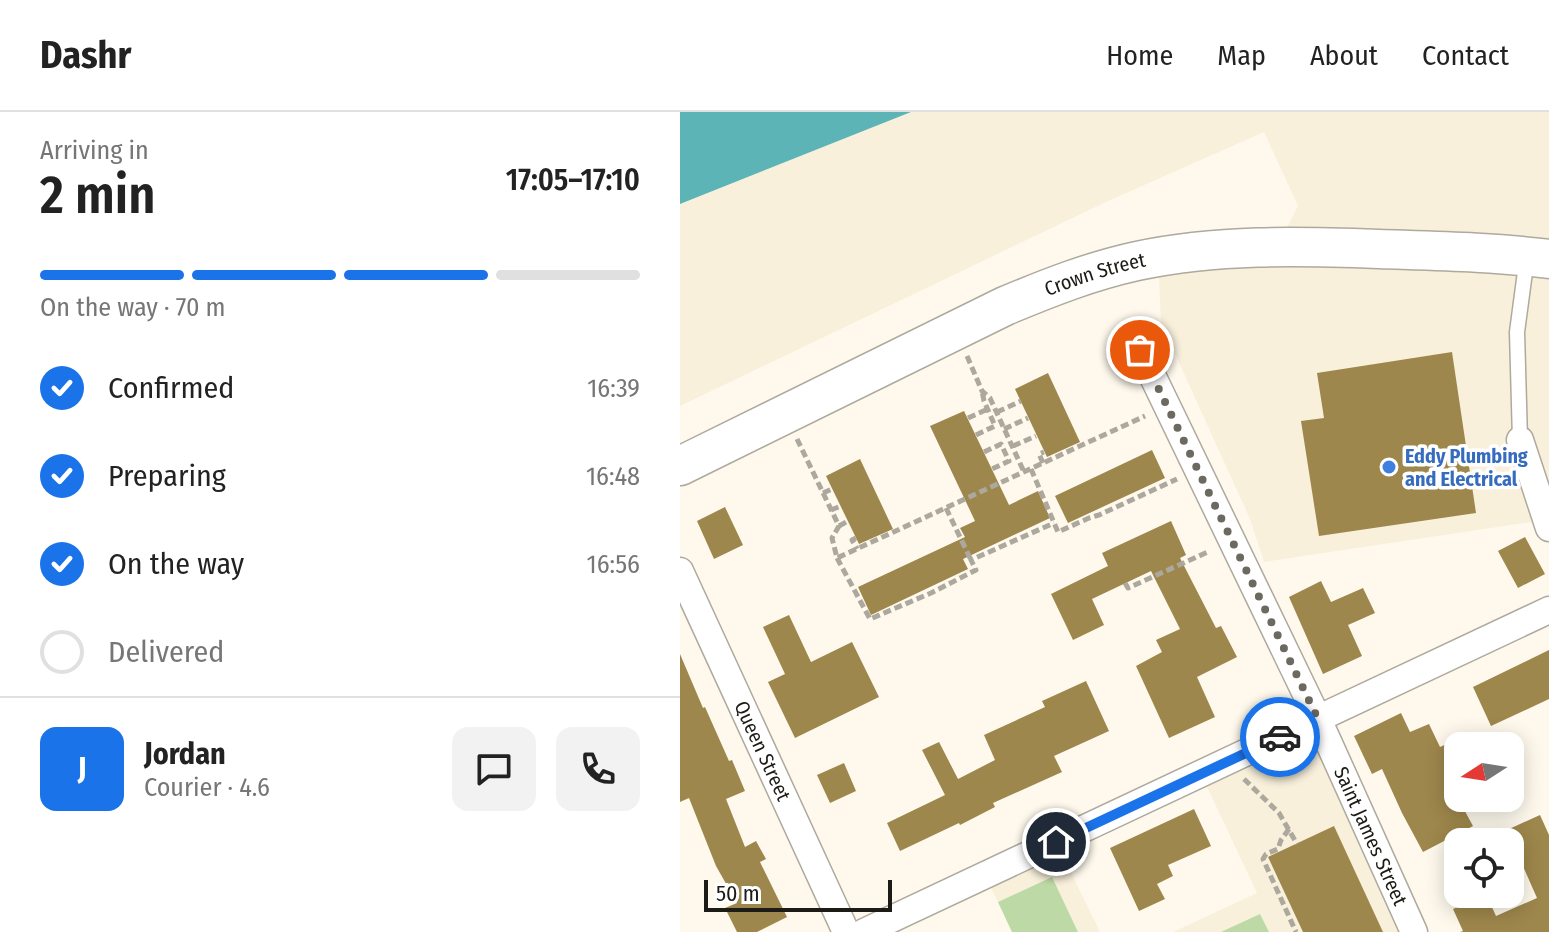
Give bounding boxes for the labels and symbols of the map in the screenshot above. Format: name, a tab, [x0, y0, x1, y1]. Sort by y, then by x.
street label: Crown Street	[1041, 247, 1148, 301]
pin	[1106, 316, 1174, 384]
place label: Eddy Plumbing and Electrical	[1405, 444, 1528, 491]
marker: Eddy Plumbing and Electrical	[1380, 458, 1398, 476]
street label: Queen Street	[729, 697, 796, 805]
courier	[1240, 697, 1320, 777]
north arrow	[1444, 732, 1524, 812]
street label: Saint James Street	[1329, 763, 1413, 910]
pin	[1022, 808, 1090, 876]
scale bar	[704, 876, 892, 912]

